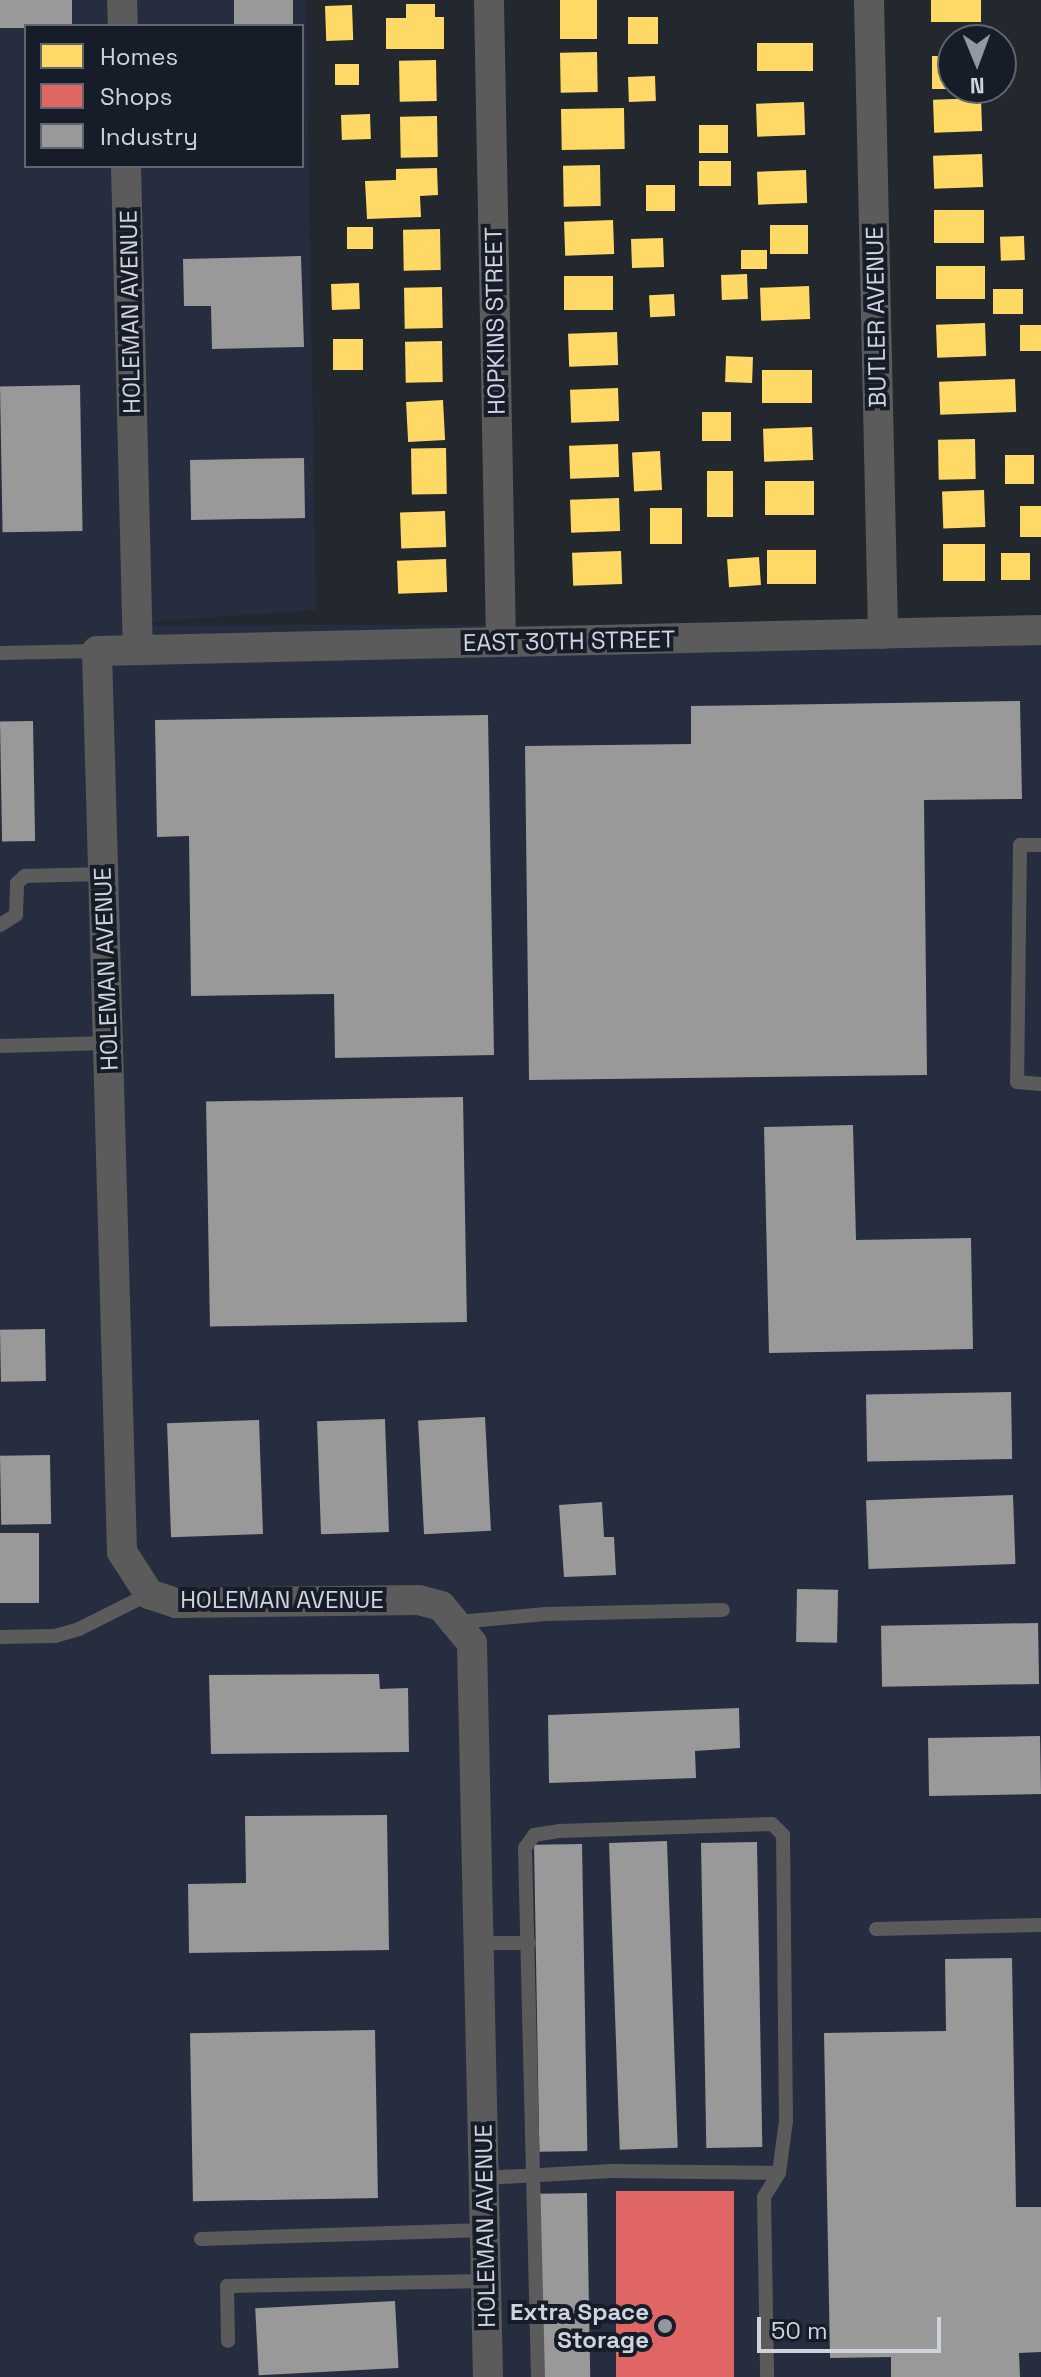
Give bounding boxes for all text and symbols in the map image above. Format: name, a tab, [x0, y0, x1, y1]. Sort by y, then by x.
legend	[24, 24, 304, 168]
north arrow	[937, 24, 1017, 104]
text: Homes	[100, 41, 178, 72]
text: N	[970, 72, 985, 100]
text: Shops	[100, 81, 172, 112]
text: Industry	[100, 121, 198, 152]
street label: HOLEMAN AVENUE	[114, 210, 146, 414]
street label: BUTLER AVENUE	[860, 226, 892, 408]
street label: HOPKINS STREET	[479, 227, 511, 415]
street label: EAST 30TH STREET	[462, 625, 676, 657]
street label: HOLEMAN AVENUE	[88, 867, 124, 1071]
street label: HOLEMAN AVENUE	[180, 1586, 384, 1614]
street label: HOLEMAN AVENUE	[469, 2124, 501, 2328]
place label: Extra Space Storage	[510, 2298, 649, 2354]
scale bar	[761, 2301, 945, 2351]
text: 50 m	[771, 2315, 828, 2346]
marker: Extra Space Storage	[656, 2317, 674, 2335]

